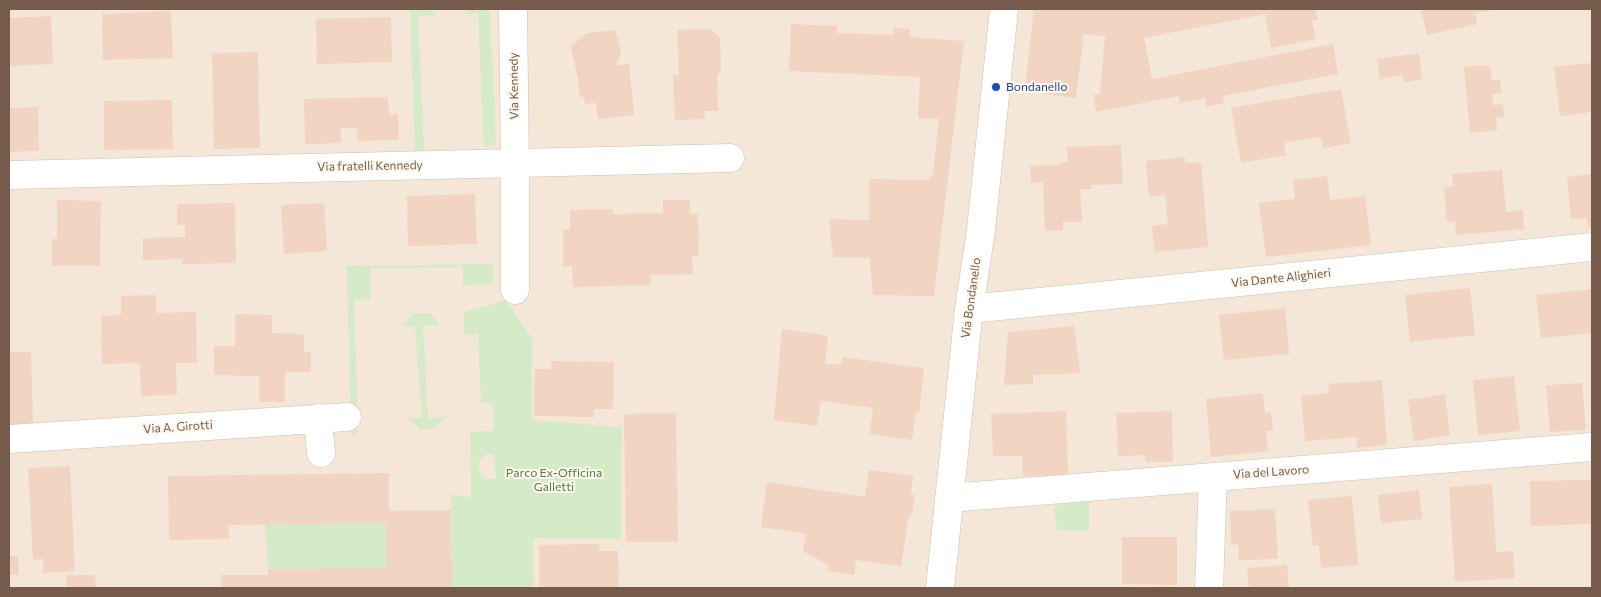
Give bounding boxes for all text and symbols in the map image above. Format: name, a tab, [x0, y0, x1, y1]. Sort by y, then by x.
street label: Via Kennedy	[506, 52, 522, 120]
place label: Bondanello	[1006, 80, 1067, 94]
marker: Bondanello	[990, 81, 1002, 93]
street label: Via fratelli Kennedy	[317, 158, 423, 174]
street label: Via Bondanello	[958, 257, 984, 339]
street label: Via Dante Alighieri	[1230, 266, 1332, 290]
street label: Via A. Girotti	[143, 417, 213, 437]
street label: Via del Lavoro	[1232, 462, 1310, 482]
park label: Parco Ex-Officina Galletti	[506, 466, 602, 494]

